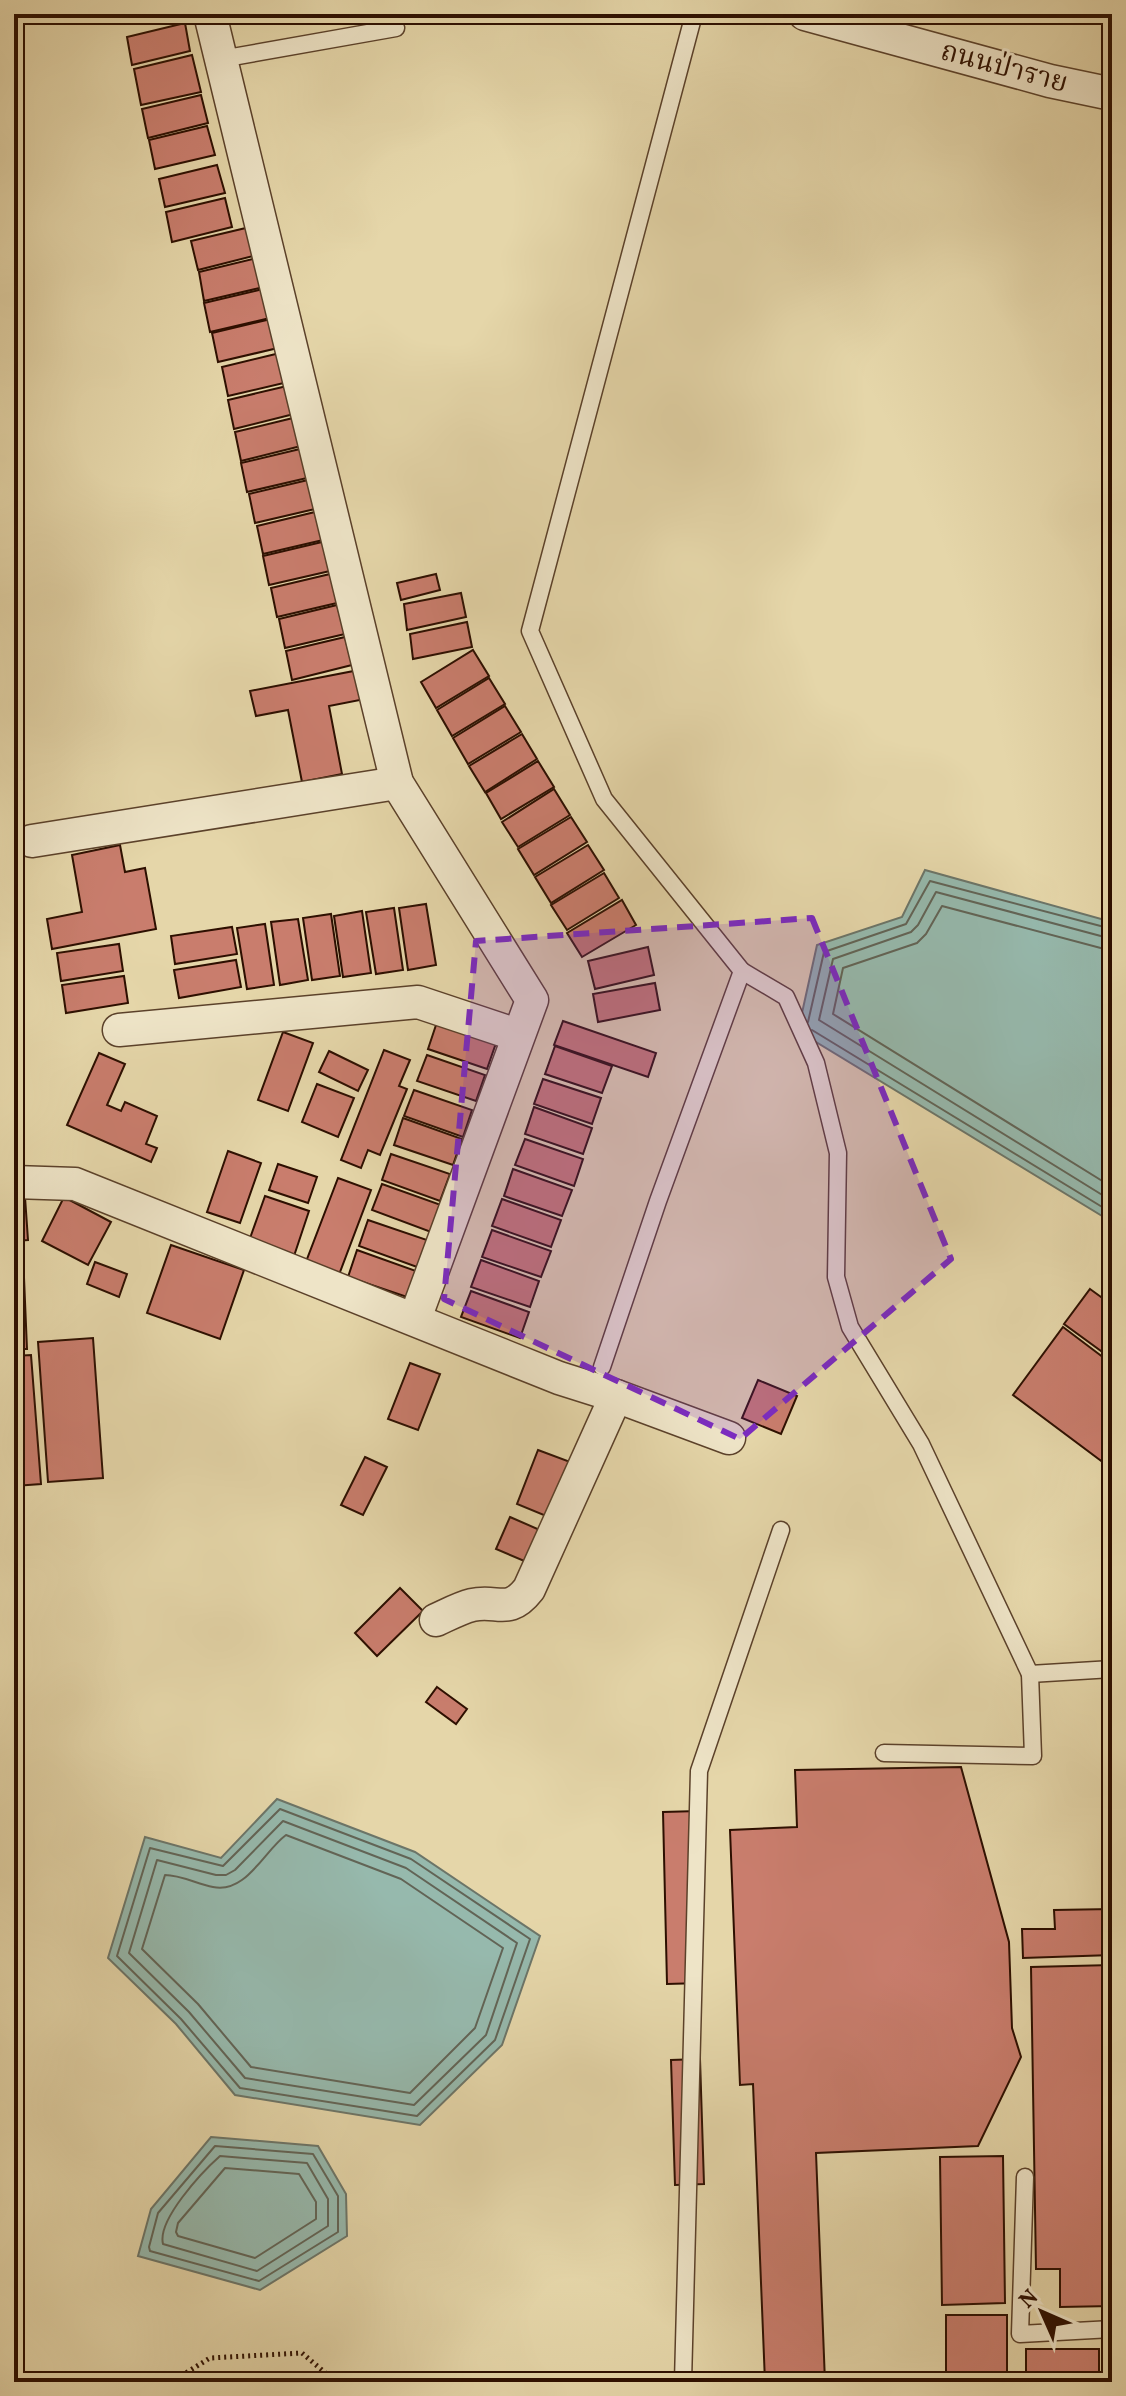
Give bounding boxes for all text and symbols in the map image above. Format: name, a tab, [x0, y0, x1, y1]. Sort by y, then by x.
street label: ถนนป่าราย	[936, 32, 1072, 104]
north arrow	[1002, 2272, 1082, 2352]
text: N	[1013, 2283, 1046, 2316]

